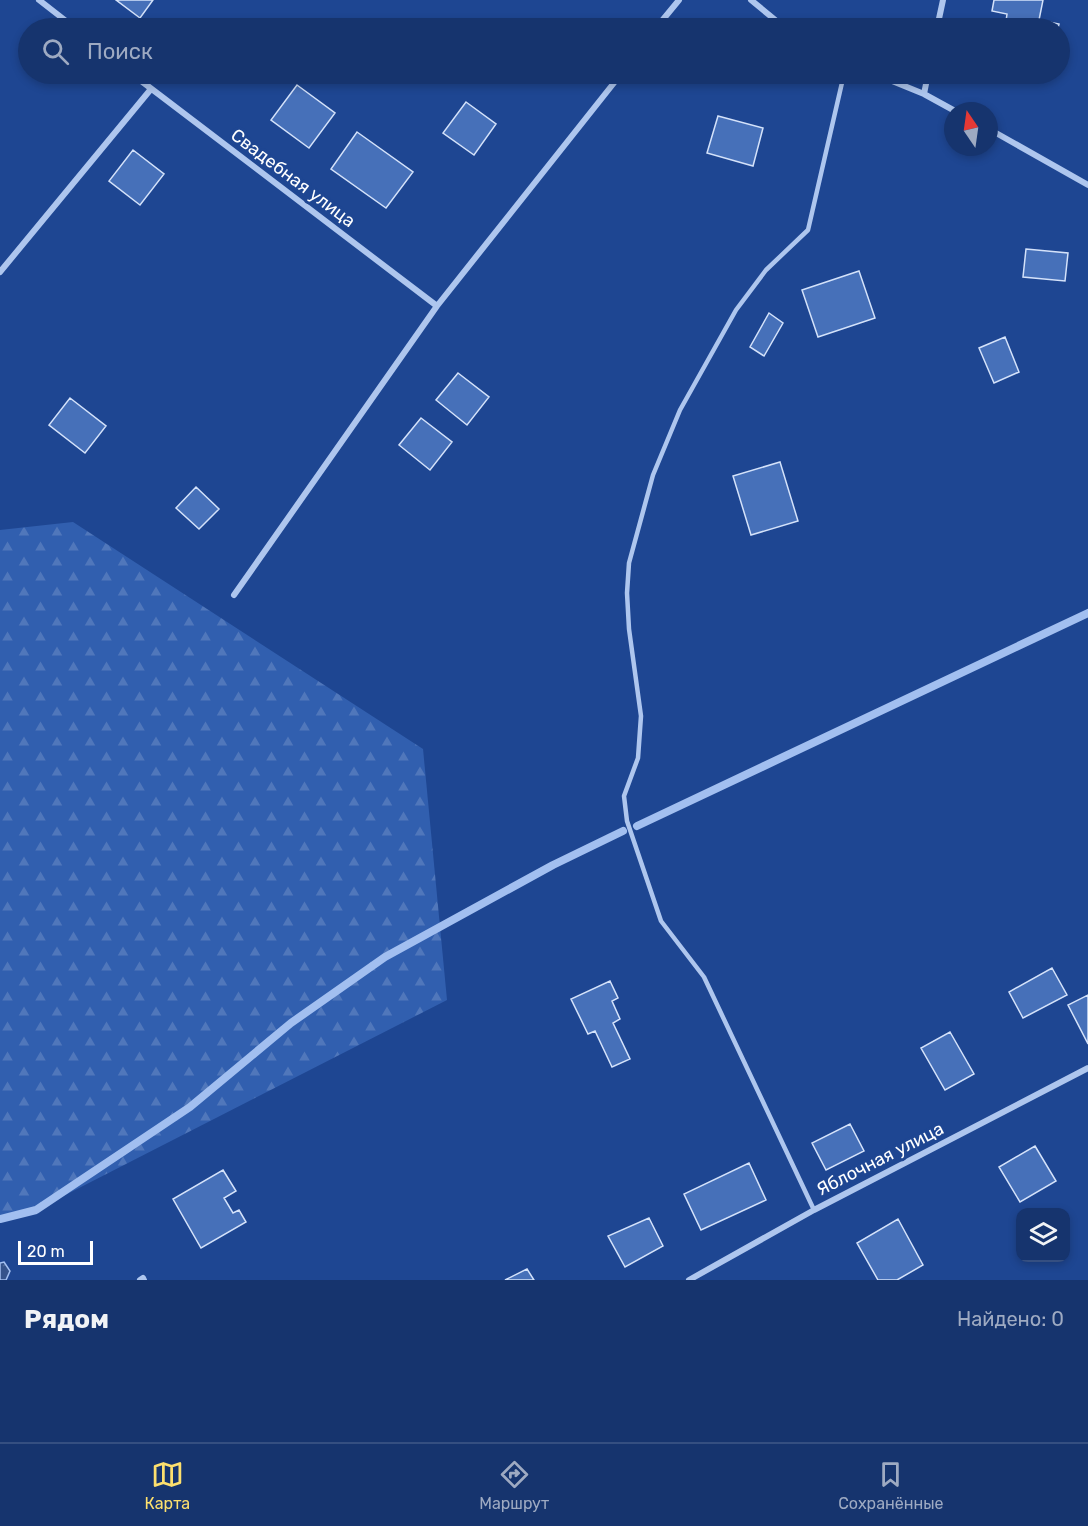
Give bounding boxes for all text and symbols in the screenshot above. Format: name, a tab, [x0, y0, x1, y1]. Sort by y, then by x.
search box	[18, 18, 1070, 84]
icon: search	[39, 35, 72, 68]
text: Поиск	[87, 38, 153, 65]
north arrow	[944, 102, 998, 156]
street label: Свадебная улица	[226, 124, 360, 232]
street label: Яблочная улица	[813, 1117, 947, 1201]
map controls	[1016, 1208, 1070, 1262]
button: layers	[1016, 1208, 1070, 1262]
scale bar	[18, 1238, 93, 1266]
text: 20 m	[27, 1242, 65, 1261]
text: Рядом	[24, 1304, 109, 1335]
text: Найдено: 0	[957, 1307, 1064, 1331]
tab: Карта	[145, 1458, 190, 1513]
tab: Маршрут	[479, 1458, 549, 1513]
tab: Сохранённые	[838, 1458, 943, 1513]

